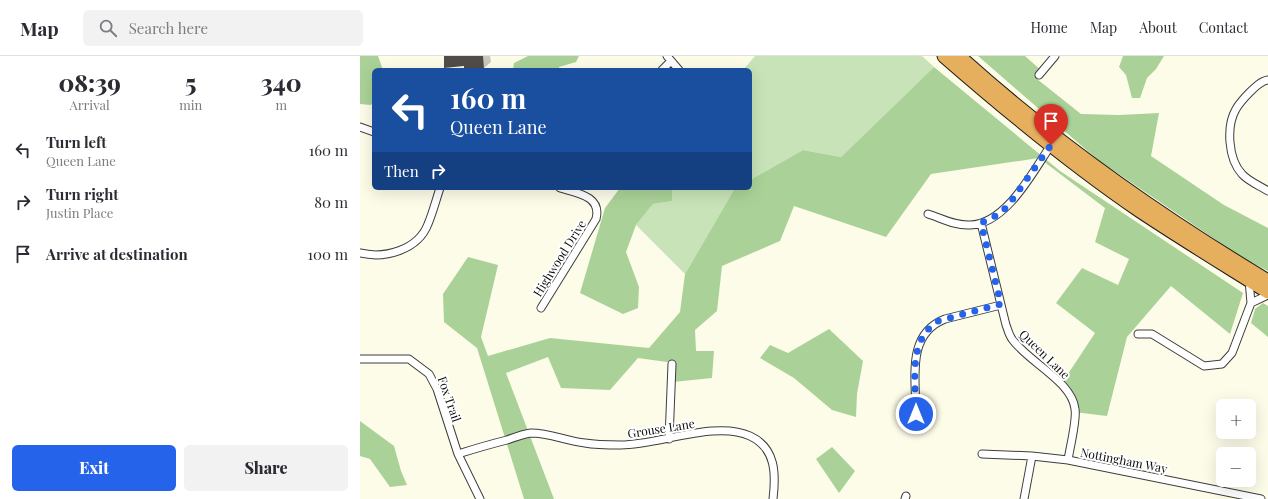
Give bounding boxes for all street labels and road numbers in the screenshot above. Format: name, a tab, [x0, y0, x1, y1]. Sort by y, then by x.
street label: Highwood Drive	[529, 217, 589, 299]
street label: Queen Lane	[1016, 326, 1074, 382]
street label: Fox Trail	[435, 374, 465, 425]
street label: Grouse Lane	[626, 415, 696, 441]
street label: Nottingham Way	[1079, 444, 1169, 476]

